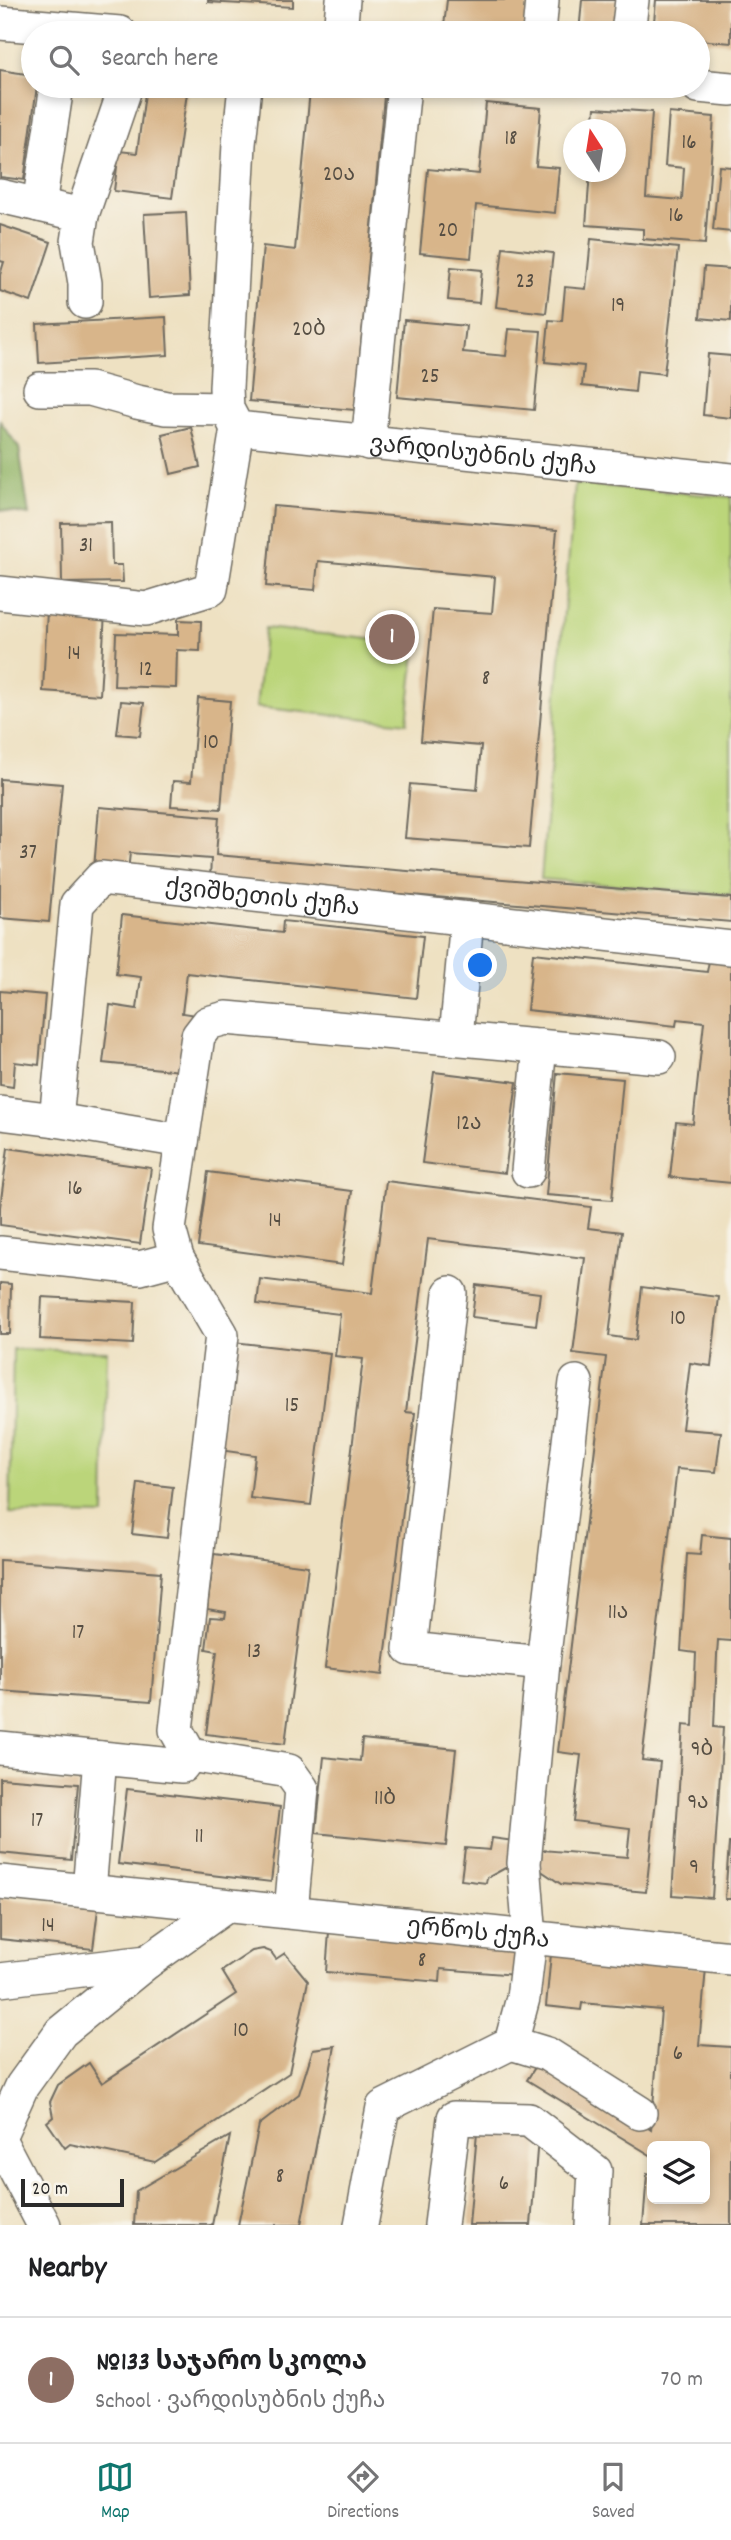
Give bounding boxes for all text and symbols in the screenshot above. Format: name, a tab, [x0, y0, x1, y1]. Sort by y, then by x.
search box	[21, 21, 710, 98]
icon: search	[45, 41, 83, 79]
text: Search here	[101, 41, 219, 78]
north arrow	[563, 119, 626, 182]
house number: 18	[504, 125, 518, 155]
house number: 16	[682, 129, 696, 159]
house number: 20ა	[323, 161, 355, 191]
house number: 16	[669, 202, 683, 232]
house number: 20	[438, 217, 458, 247]
house number: 23	[516, 268, 534, 298]
house number: 19	[611, 292, 625, 322]
house number: 20ბ	[292, 316, 326, 346]
house number: 25	[421, 363, 439, 393]
street label: ვარდისუბნის ქუჩა	[368, 428, 599, 486]
house number: 31	[79, 532, 93, 562]
pin: 1	[369, 611, 415, 663]
house number: 14	[67, 640, 81, 670]
house number: 12	[139, 656, 153, 686]
house number: 8	[482, 665, 490, 695]
house number: 10	[203, 729, 219, 759]
house number: 37	[19, 839, 37, 869]
street label: ქვიშხეთის ქუჩა	[163, 871, 361, 927]
your location	[463, 948, 497, 982]
house number: 12ა	[456, 1110, 482, 1140]
house number: 16	[68, 1175, 82, 1205]
house number: 14	[268, 1207, 282, 1237]
house number: 10	[670, 1305, 686, 1335]
house number: 15	[285, 1392, 299, 1422]
house number: 11ა	[608, 1599, 628, 1629]
house number: 17	[72, 1619, 84, 1649]
house number: 13	[247, 1638, 261, 1668]
house number: 9ბ	[691, 1736, 713, 1766]
house number: 11ბ	[374, 1785, 396, 1815]
house number: 9ა	[687, 1789, 709, 1819]
house number: 17	[31, 1807, 43, 1837]
house number: 11	[194, 1823, 204, 1853]
house number: 9	[689, 1854, 699, 1884]
street label: ერწოს ქუჩა	[405, 1910, 551, 1959]
house number: 14	[41, 1912, 55, 1942]
house number: 8	[418, 1947, 426, 1977]
house number: 10	[233, 2017, 249, 2047]
house number: 6	[673, 2040, 683, 2070]
map controls	[647, 2141, 710, 2204]
button: layers	[647, 2141, 710, 2204]
house number: 8	[276, 2163, 284, 2193]
house number: 6	[499, 2170, 509, 2200]
scale bar	[21, 2176, 124, 2208]
text: 20 m	[32, 2177, 68, 2204]
text: Nearby	[28, 2249, 106, 2292]
text: №133 საჯარო სკოლა	[95, 2345, 367, 2382]
text: 1	[48, 2364, 54, 2397]
text: 70 m	[661, 2364, 703, 2397]
text: School · ვარდისუბნის ქუჩა	[95, 2386, 385, 2419]
tab: Map	[96, 2458, 134, 2527]
tab: Directions	[327, 2458, 399, 2527]
tab: Saved	[592, 2458, 635, 2527]

